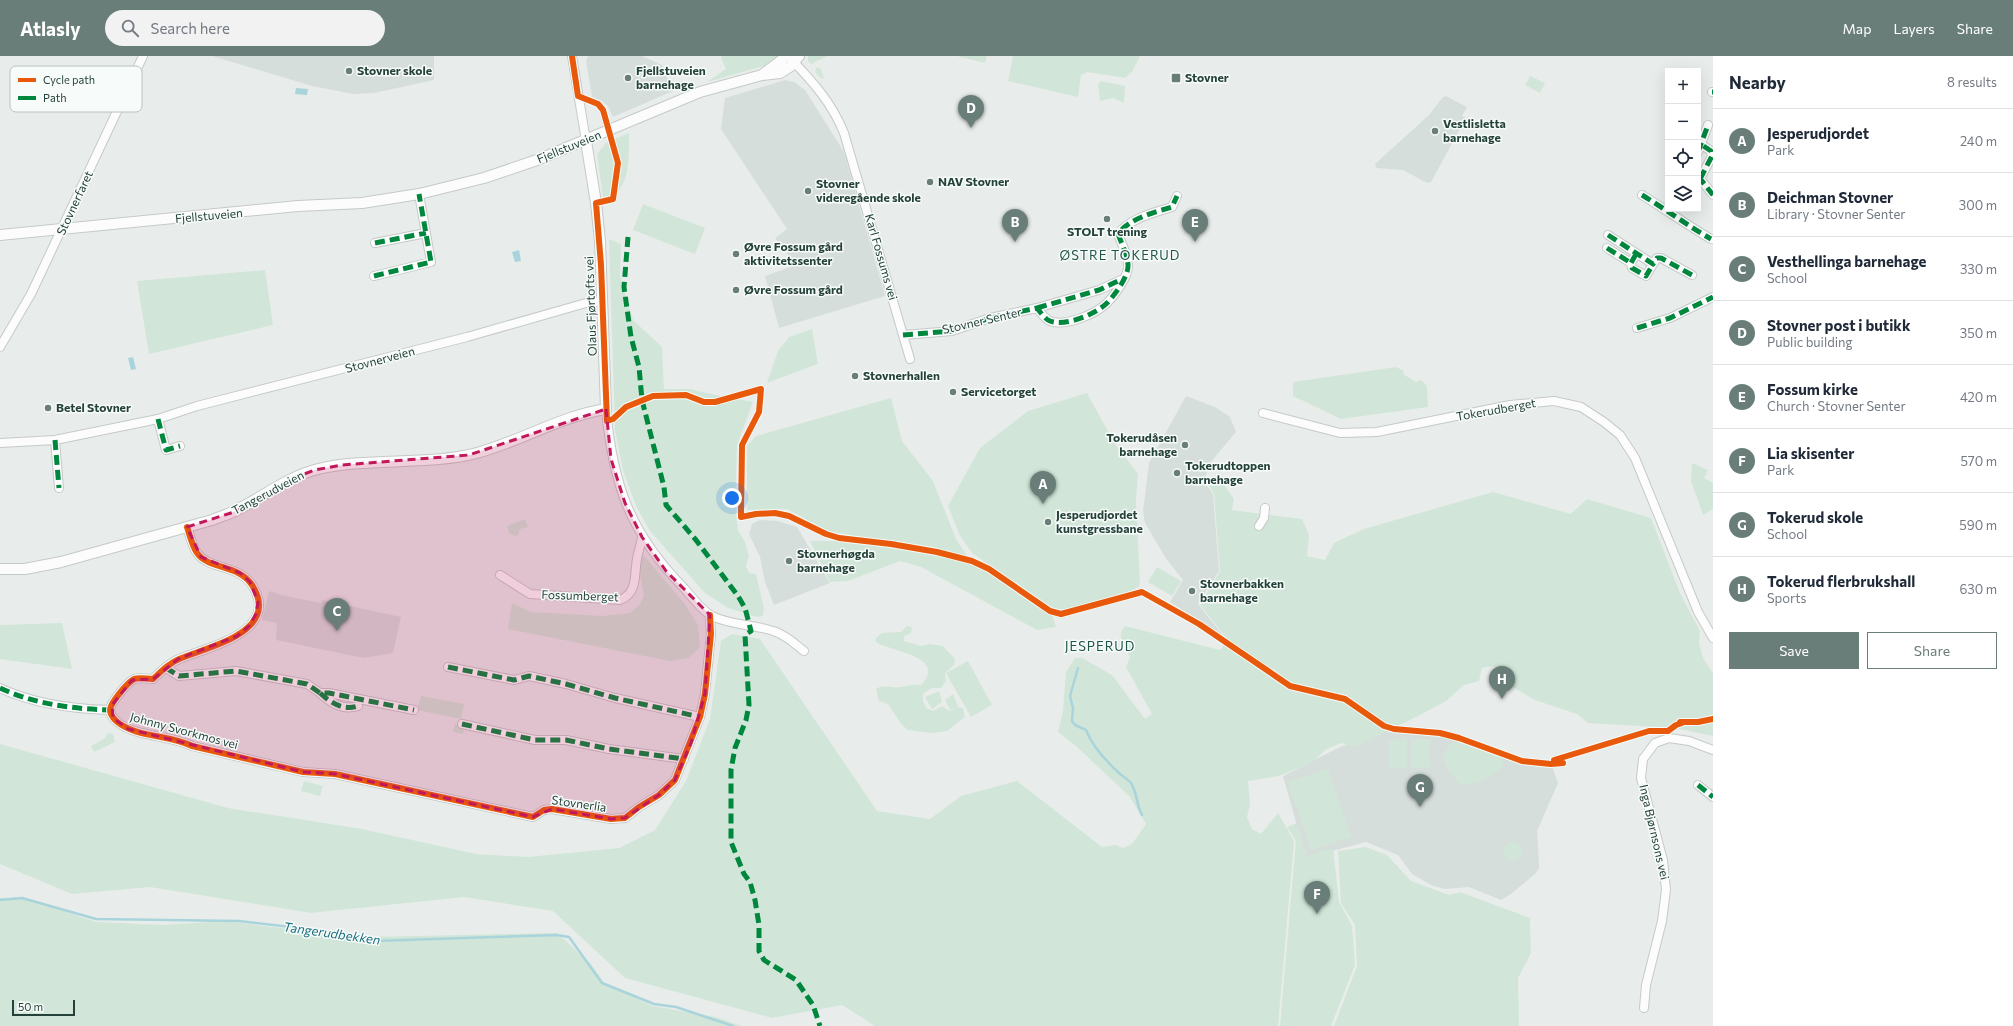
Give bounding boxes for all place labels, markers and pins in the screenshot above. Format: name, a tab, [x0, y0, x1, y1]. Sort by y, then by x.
place label: Stovner skole	[357, 63, 432, 77]
place label: Fjellstuveien barnehage	[636, 63, 706, 91]
marker: Stovner skole	[344, 66, 354, 76]
place label: Stovner	[1185, 70, 1229, 84]
marker: Stovner	[1170, 72, 1182, 84]
marker: Fjellstuveien barnehage	[623, 73, 633, 83]
pin: D	[958, 95, 984, 128]
place label: Vestlisletta barnehage	[1443, 116, 1506, 144]
marker: Vestlisletta barnehage	[1430, 126, 1440, 136]
place label: NAV Stovner	[938, 174, 1009, 188]
place label: Stovner videregående skole	[816, 176, 921, 204]
marker: NAV Stovner	[925, 177, 935, 187]
marker: Stovner videregående skole	[803, 186, 813, 196]
pin: B	[1002, 209, 1028, 242]
pin: E	[1182, 209, 1208, 242]
marker: STOLT trening	[1102, 214, 1112, 224]
place label: STOLT trening	[1067, 224, 1147, 238]
place label: Øvre Fossum gård aktivitetssenter	[744, 239, 843, 267]
marker: Øvre Fossum gård aktivitetssenter	[731, 249, 741, 259]
place label: Øvre Fossum gård	[744, 282, 843, 296]
marker: Øvre Fossum gård	[731, 285, 741, 295]
place label: Stovnerhallen	[863, 368, 940, 382]
marker: Stovnerhallen	[850, 371, 860, 381]
place label: Servicetorget	[961, 384, 1036, 398]
marker: Servicetorget	[948, 387, 958, 397]
place label: Betel Stovner	[56, 400, 131, 414]
marker: Betel Stovner	[43, 403, 53, 413]
place label: Tokerudåsen barnehage	[1106, 430, 1177, 458]
marker: Tokerudåsen barnehage	[1180, 440, 1190, 450]
place label: Tokerudtoppen barnehage	[1185, 458, 1270, 486]
marker: Tokerudtoppen barnehage	[1172, 468, 1182, 478]
pin: A	[1030, 471, 1056, 504]
place label: Jesperudjordet kunstgressbane	[1056, 507, 1143, 535]
marker: Jesperudjordet kunstgressbane	[1043, 517, 1053, 527]
place label: Stovnerhøgda barnehage	[797, 546, 875, 574]
marker: Stovnerhøgda barnehage	[784, 556, 794, 566]
place label: Stovnerbakken barnehage	[1200, 576, 1284, 604]
marker: Stovnerbakken barnehage	[1187, 586, 1197, 596]
pin: C	[324, 598, 350, 631]
pin: H	[1489, 666, 1515, 699]
pin: G	[1407, 774, 1433, 807]
pin: F	[1304, 881, 1330, 914]

